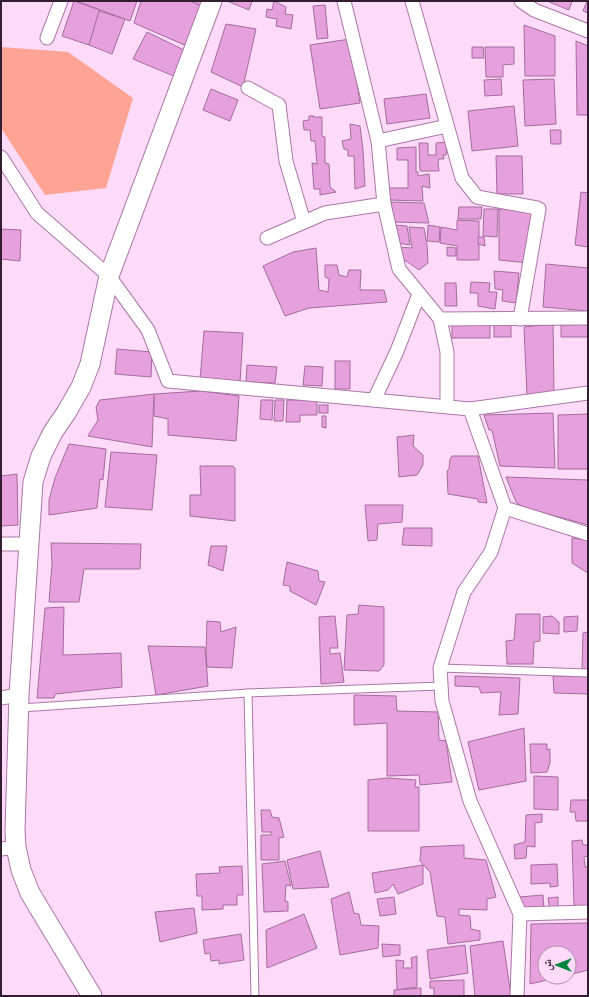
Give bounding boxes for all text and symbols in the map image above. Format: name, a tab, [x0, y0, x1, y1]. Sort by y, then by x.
north arrow	[537, 945, 577, 985]
text: ش	[541, 959, 555, 971]

